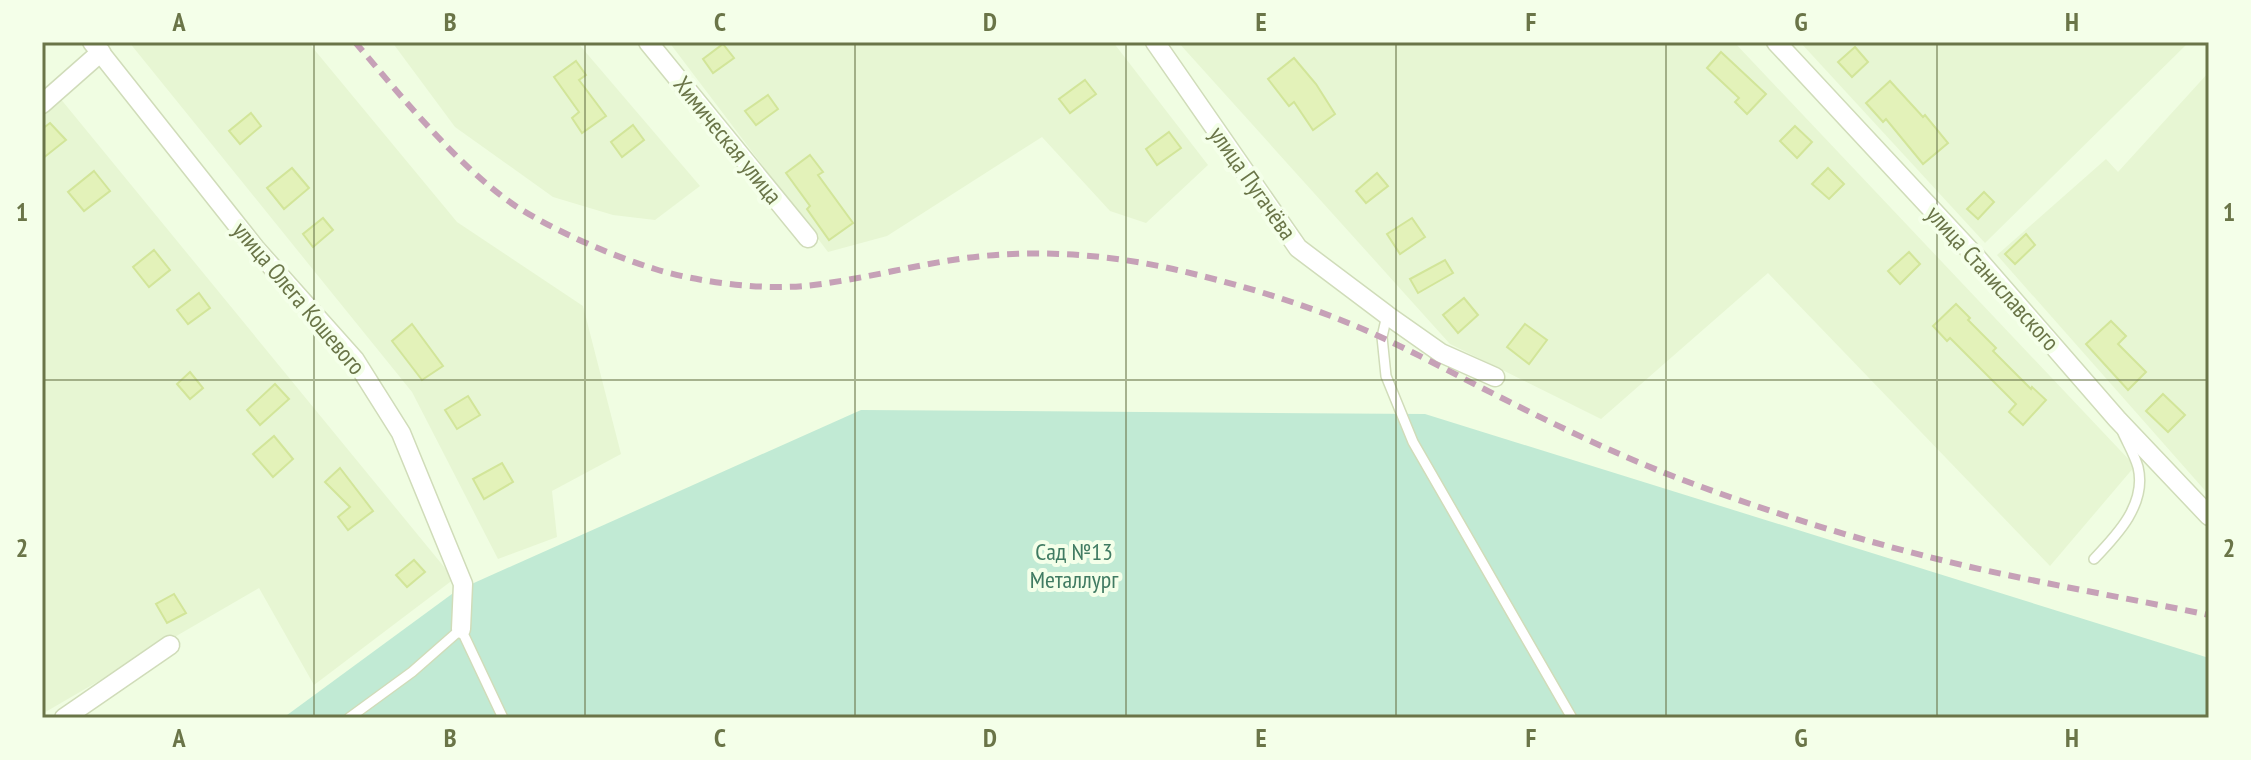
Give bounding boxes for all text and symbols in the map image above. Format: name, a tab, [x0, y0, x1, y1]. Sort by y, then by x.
text: A	[171, 5, 186, 38]
text: B	[444, 5, 457, 38]
text: C	[714, 5, 726, 38]
text: D	[983, 5, 997, 38]
text: E	[1255, 5, 1267, 38]
text: F	[1526, 5, 1537, 38]
text: G	[1794, 5, 1808, 38]
text: H	[2065, 5, 2079, 38]
street label: Химическая улица	[667, 70, 789, 210]
street label: улица Пугачёва	[1203, 120, 1303, 246]
text: 1	[16, 195, 28, 228]
text: 1	[2223, 195, 2235, 228]
street label: улица Станиславского	[1920, 199, 2066, 357]
street label: улица Олега Кошевого	[226, 215, 372, 381]
text: 2	[16, 531, 28, 564]
text: 2	[2223, 531, 2235, 564]
park label: Сад №13 Металлург	[1030, 536, 1119, 595]
text: A	[171, 721, 186, 754]
text: B	[444, 721, 457, 754]
text: C	[714, 721, 726, 754]
text: D	[983, 721, 997, 754]
text: E	[1255, 721, 1267, 754]
text: F	[1526, 721, 1537, 754]
text: G	[1794, 721, 1808, 754]
text: H	[2065, 721, 2079, 754]

